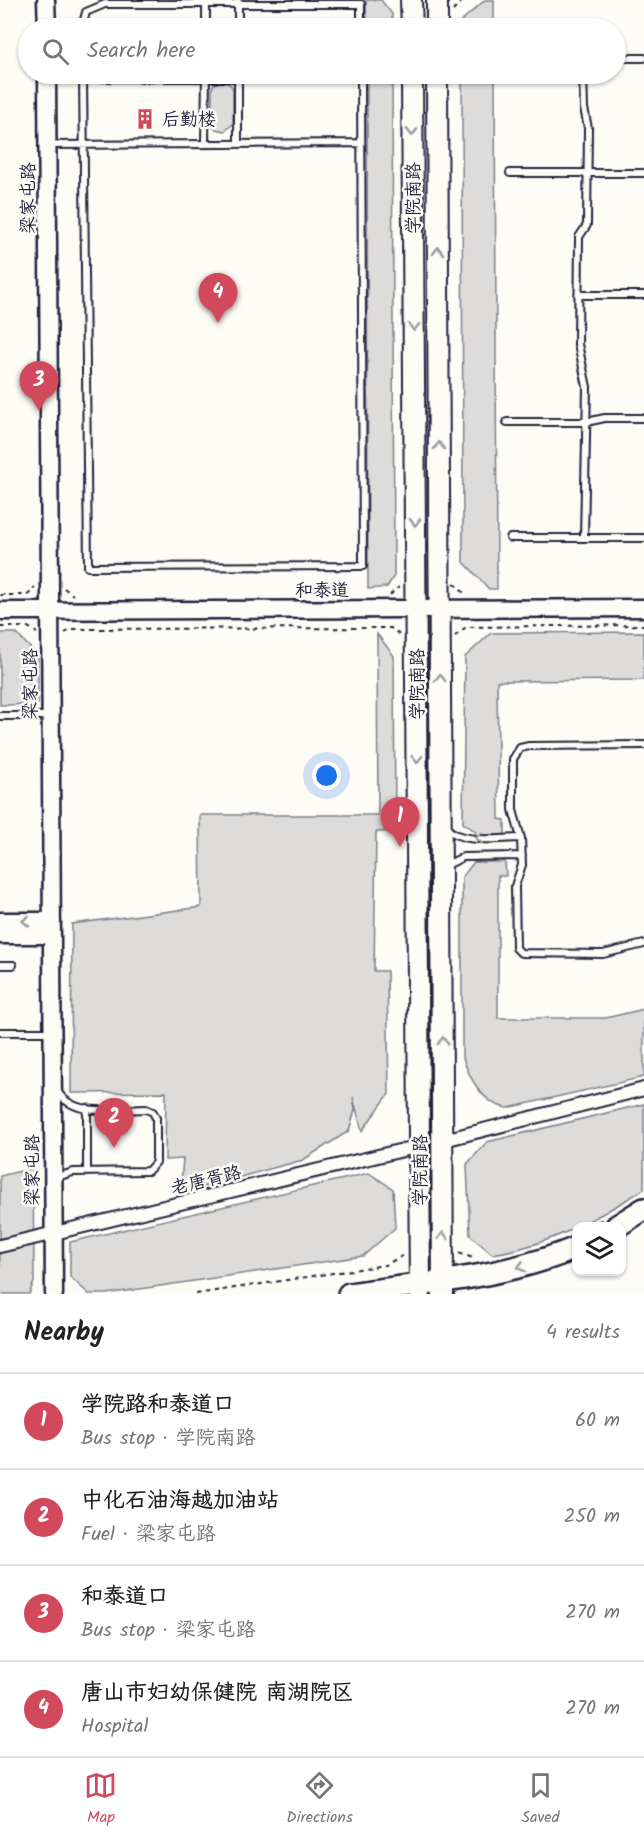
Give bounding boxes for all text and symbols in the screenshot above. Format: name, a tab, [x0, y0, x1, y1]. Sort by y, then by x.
search box	[18, 18, 626, 84]
text: Search here	[87, 34, 195, 69]
icon: search	[39, 35, 72, 68]
place label: 后勤楼	[162, 106, 216, 135]
building icon: 后勤楼	[133, 107, 157, 131]
one-way arrow	[406, 127, 418, 136]
street label: 梁家屯路	[15, 162, 44, 234]
street label: 学院南路	[400, 162, 429, 234]
one-way arrow	[432, 246, 444, 255]
pin: 4	[198, 274, 238, 323]
one-way arrow	[408, 322, 420, 331]
pin: 3	[20, 362, 58, 411]
one-way arrow	[433, 441, 445, 450]
one-way arrow	[409, 517, 421, 526]
street label: 和泰道	[295, 577, 349, 606]
street label: 梁家屯路	[17, 648, 46, 720]
street label: 学院南路	[404, 648, 433, 720]
one-way arrow	[434, 673, 447, 682]
one-way arrow	[411, 754, 423, 763]
your location	[312, 761, 341, 790]
pin: 1	[380, 798, 420, 847]
one-way arrow	[475, 832, 484, 844]
one-way arrow	[21, 915, 30, 927]
one-way arrow	[437, 1036, 449, 1045]
pin: 2	[94, 1098, 134, 1148]
street label: 梁家屯路	[19, 1134, 48, 1206]
street label: 学院南路	[407, 1134, 436, 1206]
street label: 老唐胥路	[168, 1159, 245, 1204]
map controls	[572, 1222, 626, 1276]
button: layers	[572, 1222, 626, 1276]
one-way arrow	[437, 1231, 450, 1240]
one-way arrow	[516, 1260, 527, 1272]
text: Nearby	[24, 1312, 104, 1354]
text: 4 results	[546, 1317, 620, 1349]
text: 学院路和泰道口	[81, 1388, 235, 1423]
text: 1	[40, 1405, 47, 1437]
text: 60 m	[575, 1405, 620, 1437]
text: Bus stop · 学院南路	[81, 1423, 256, 1455]
text: 中化石油海越加油站	[81, 1484, 279, 1519]
text: 2	[38, 1501, 49, 1533]
text: 250 m	[564, 1501, 620, 1533]
text: Fuel · 梁家屯路	[81, 1519, 216, 1551]
text: 和泰道口	[81, 1580, 169, 1615]
text: 3	[38, 1597, 49, 1629]
text: 270 m	[565, 1597, 620, 1629]
text: Bus stop · 梁家屯路	[81, 1615, 256, 1647]
text: 唐山市妇幼保健院 南湖院区	[81, 1676, 353, 1711]
text: 4	[38, 1693, 49, 1725]
text: 270 m	[565, 1693, 620, 1725]
text: Hospital	[81, 1711, 148, 1743]
tab: Map	[84, 1769, 117, 1830]
tab: Directions	[286, 1769, 353, 1830]
tab: Saved	[522, 1769, 560, 1830]

